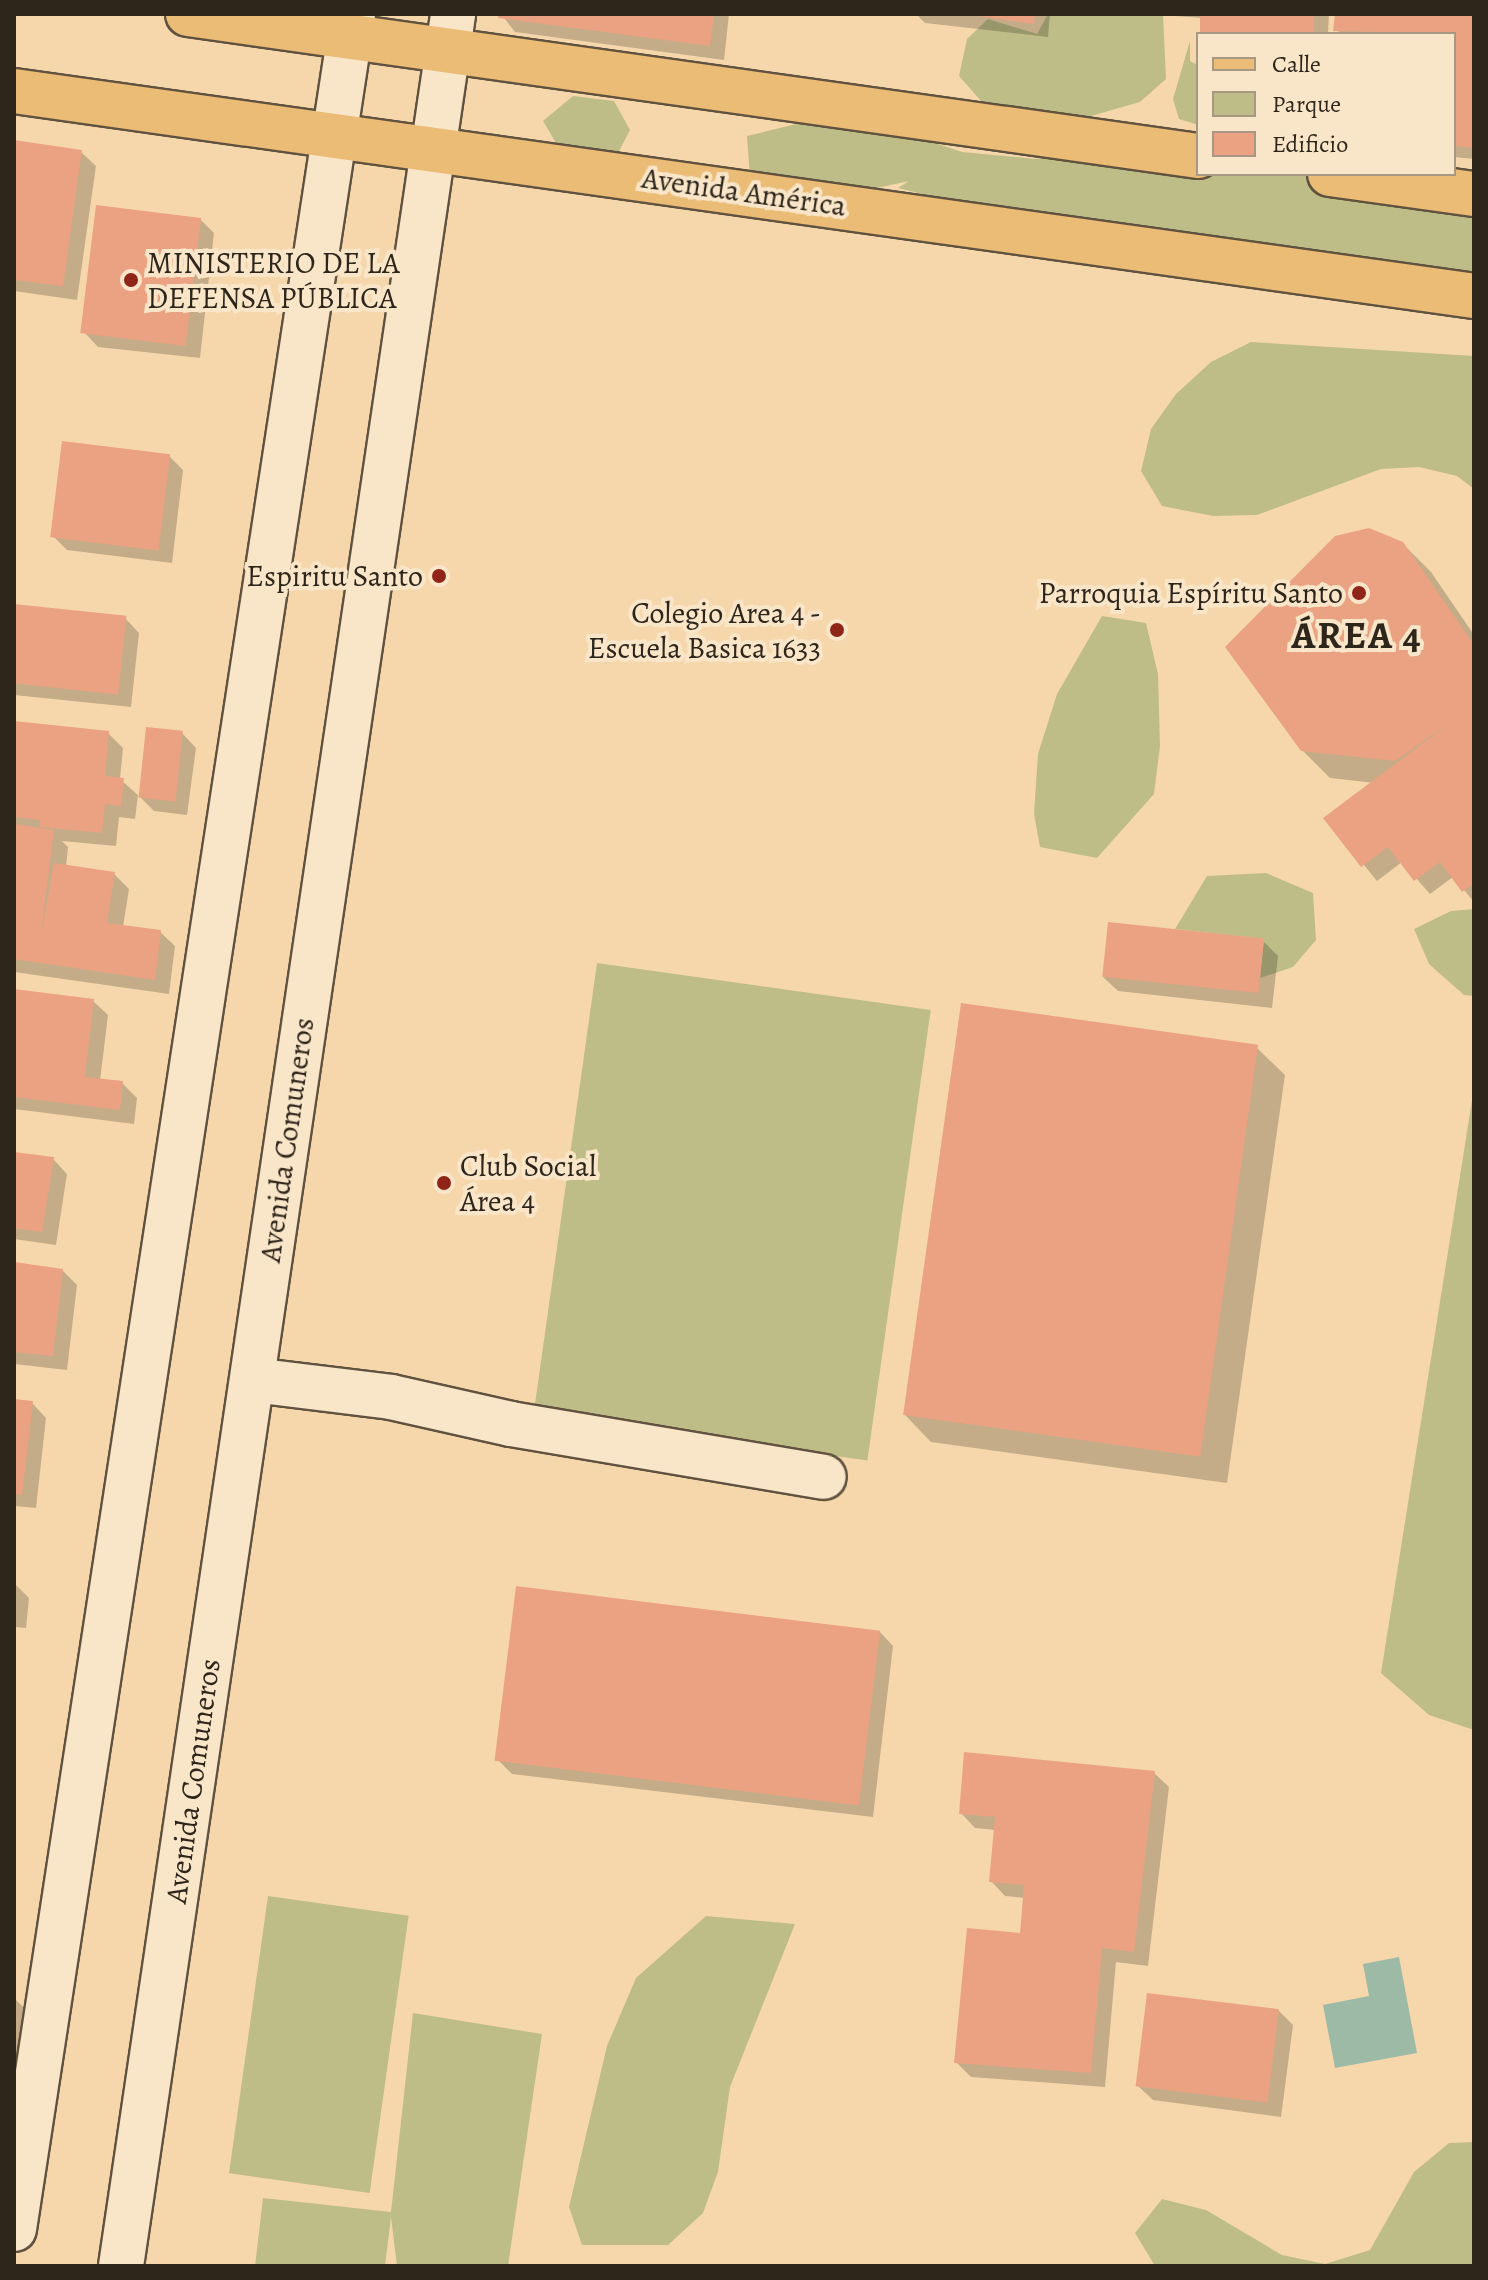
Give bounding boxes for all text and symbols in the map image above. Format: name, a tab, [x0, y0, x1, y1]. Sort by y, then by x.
legend	[1196, 32, 1456, 176]
text: Calle	[1272, 48, 1321, 80]
text: Parque	[1272, 88, 1341, 120]
text: Edificio	[1272, 128, 1348, 160]
street label: Avenida América	[640, 160, 848, 224]
place label: MINISTERIO DE LA DEFENSA PÚBLICA	[147, 245, 400, 316]
marker: MINISTERIO DE LA DEFENSA PÚBLICA	[122, 271, 140, 289]
place label: Espiritu Santo	[246, 558, 423, 594]
marker: Espiritu Santo	[430, 567, 448, 585]
place label: Parroquia Espíritu Santo	[1039, 575, 1343, 611]
marker: Parroquia Espíritu Santo	[1350, 584, 1368, 602]
place label: Colegio Area 4 - Escuela Basica 1633	[588, 595, 821, 666]
district label: ÁREA 4	[1292, 613, 1422, 659]
marker: Colegio Area 4 - Escuela Basica 1633	[828, 621, 846, 639]
street label: Avenida Comuneros	[252, 1015, 322, 1265]
place label: Club Social Área 4	[460, 1148, 596, 1218]
marker: Club Social Área 4	[435, 1174, 453, 1192]
street label: Avenida Comuneros	[158, 1656, 228, 1906]

